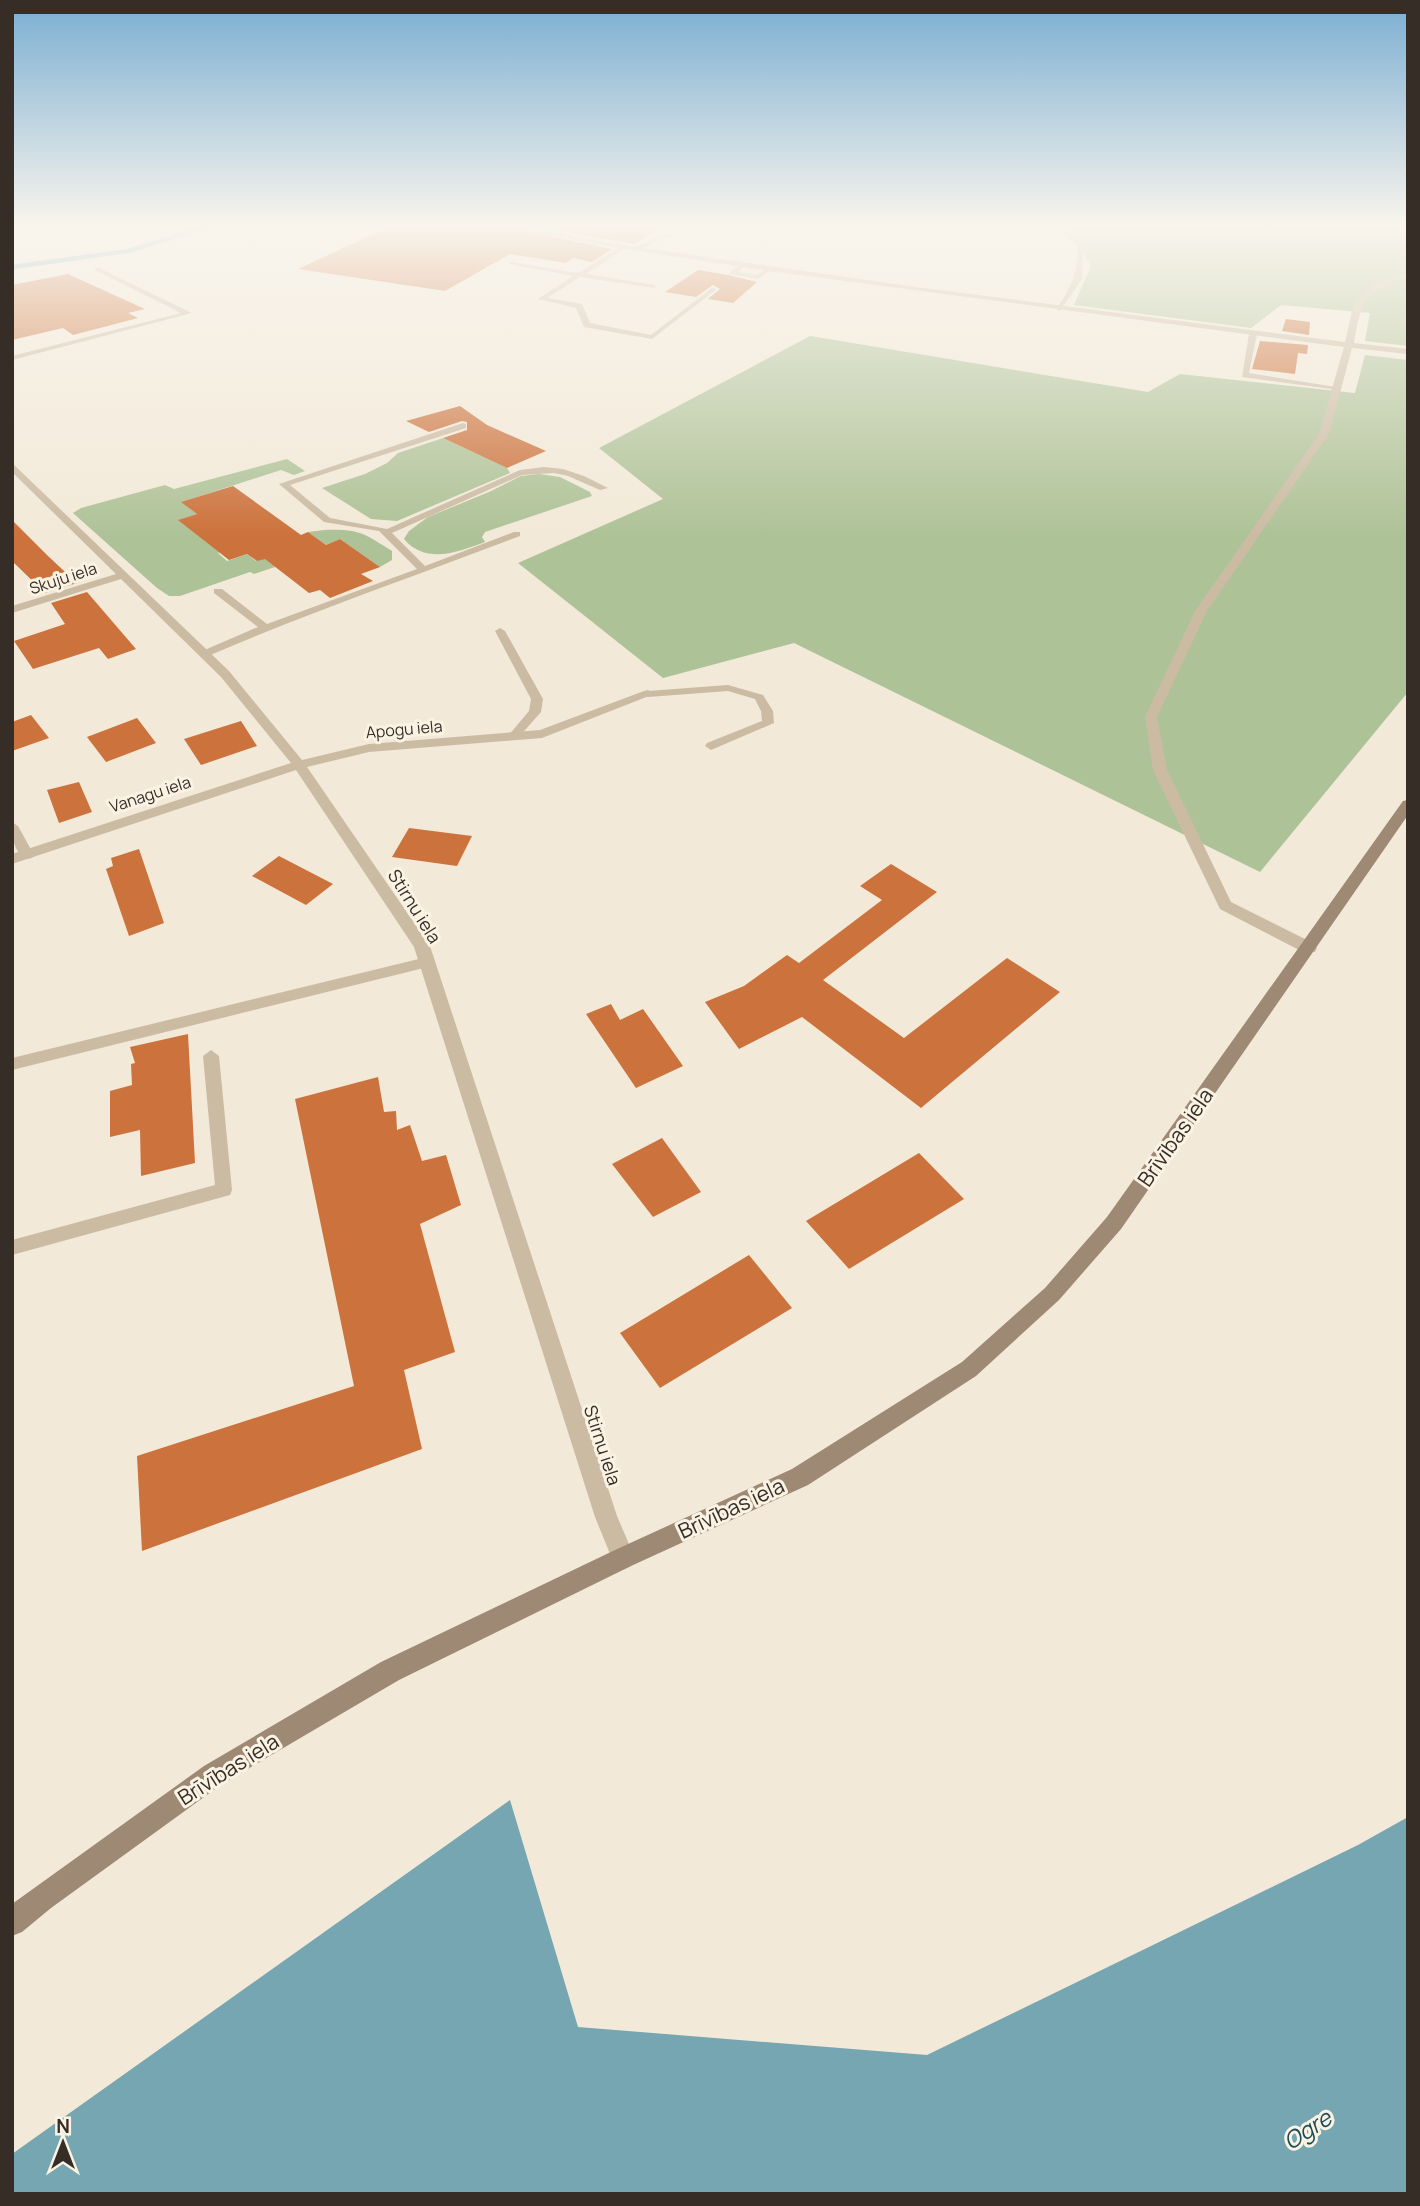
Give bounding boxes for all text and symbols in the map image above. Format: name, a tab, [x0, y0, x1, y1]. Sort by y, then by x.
street label: Skuju iela	[26, 557, 100, 599]
street label: Apogu iela	[365, 715, 443, 743]
street label: Vanagu iela	[107, 771, 193, 817]
street label: Stirnu iela	[383, 864, 447, 948]
street label: Brīvības iela	[1131, 1082, 1219, 1192]
street label: Stirnu iela	[579, 1402, 627, 1488]
street label: Brīvības iela	[673, 1471, 789, 1545]
street label: Brīvības iela	[172, 1727, 284, 1811]
water label: Ogre	[1277, 2101, 1339, 2157]
north arrow	[28, 2108, 98, 2178]
text: N	[56, 2113, 70, 2139]

